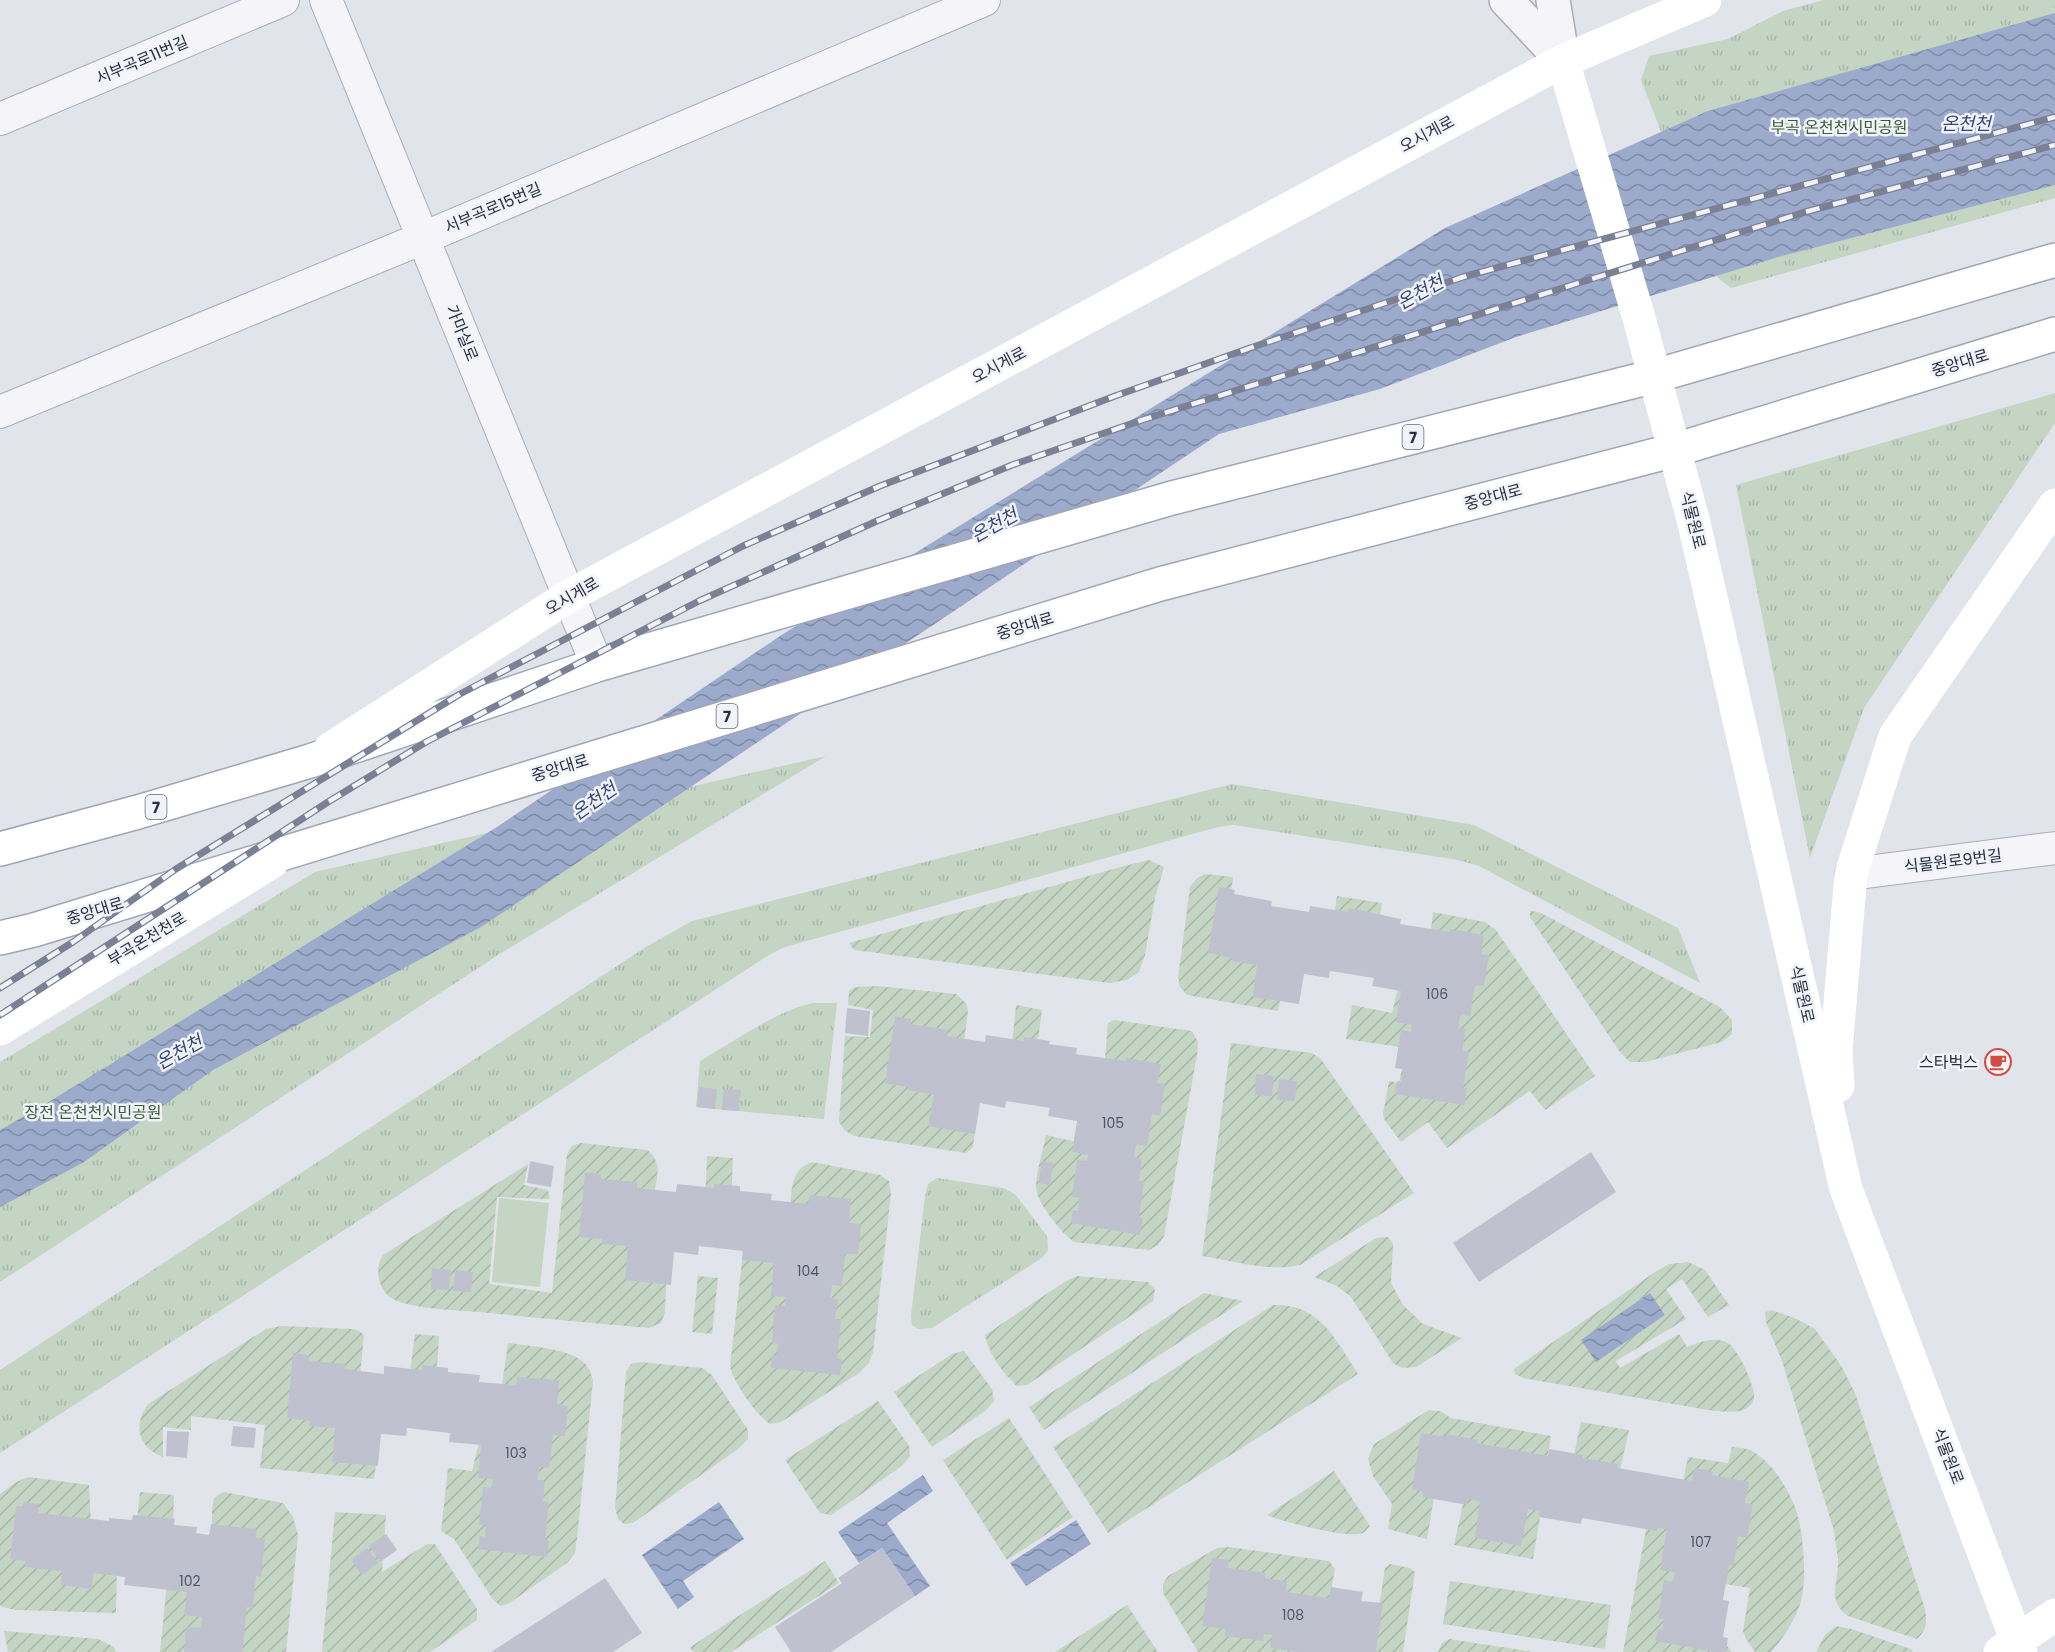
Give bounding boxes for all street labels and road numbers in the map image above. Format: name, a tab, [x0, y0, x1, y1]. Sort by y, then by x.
street label: 서부곡로11번길	[92, 30, 192, 90]
street label: 오시게로	[1396, 110, 1459, 158]
street label: 서부곡로15번길	[441, 177, 545, 239]
street label: 가마실로	[440, 301, 484, 365]
street label: 오시게로	[968, 341, 1031, 389]
street label: 중앙대로	[1928, 343, 1992, 383]
road number: 7	[1402, 425, 1424, 449]
street label: 중앙대로	[1462, 478, 1525, 516]
street label: 식물원로	[1675, 489, 1711, 552]
street label: 오시게로	[541, 571, 603, 621]
street label: 중앙대로	[993, 606, 1057, 646]
road number: 7	[716, 704, 738, 728]
street label: 중앙대로	[528, 748, 592, 788]
road number: 7	[146, 795, 166, 819]
street label: 식물원로9번길	[1903, 844, 2003, 878]
street label: 중앙대로	[63, 891, 127, 931]
street label: 부곡온천천로	[103, 906, 191, 972]
street label: 식물원로	[1784, 963, 1820, 1026]
street label: 식물원로	[1927, 1424, 1969, 1488]

